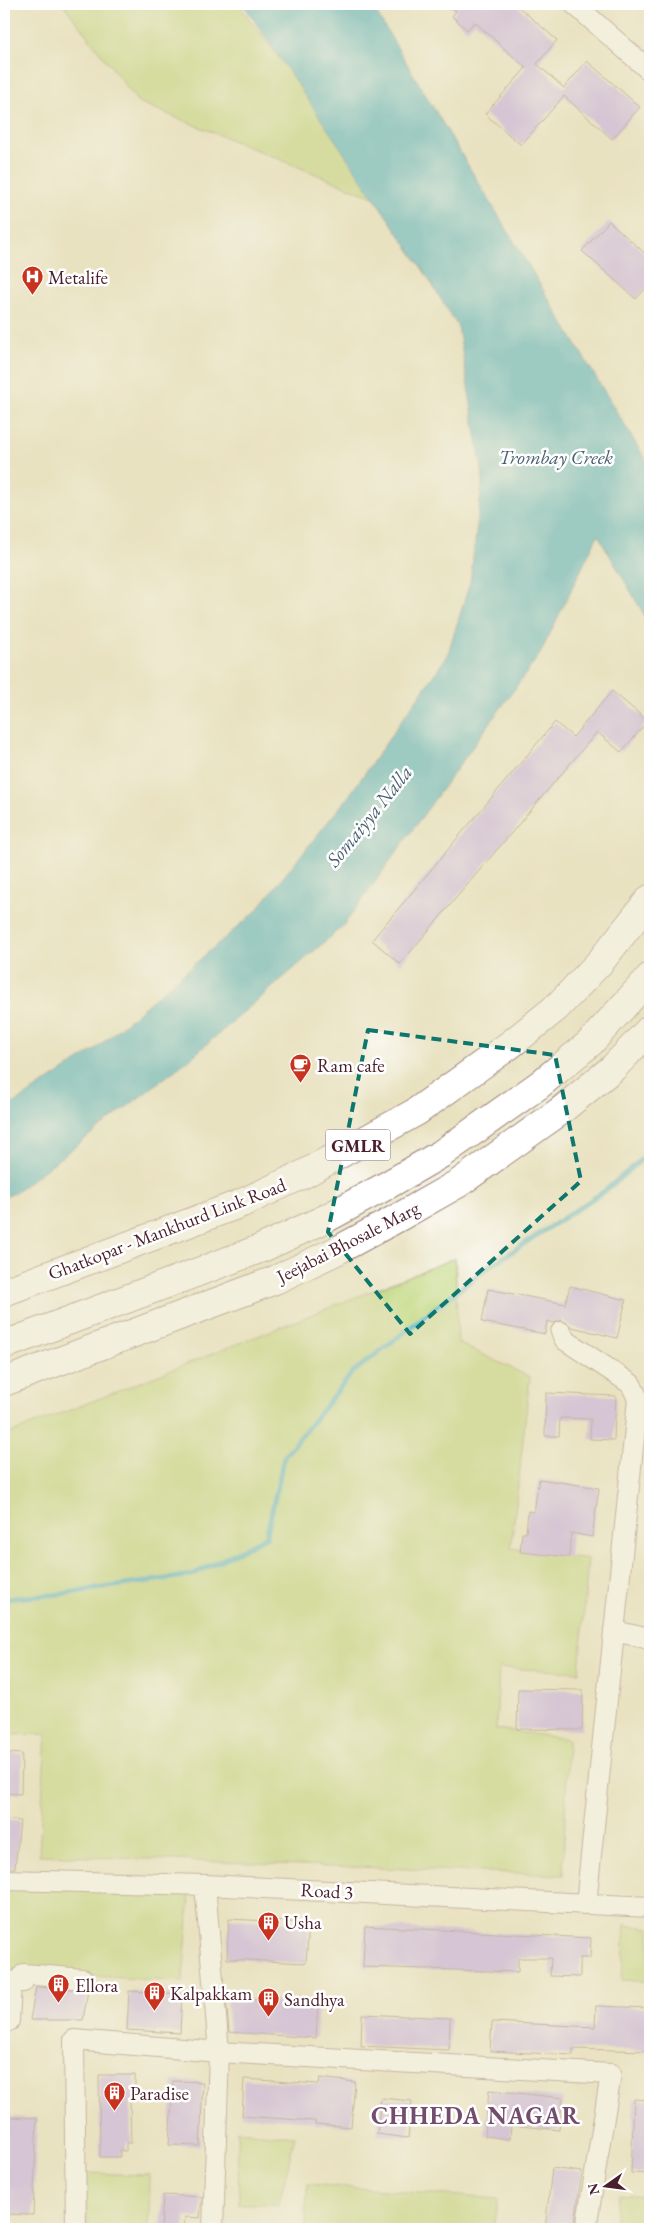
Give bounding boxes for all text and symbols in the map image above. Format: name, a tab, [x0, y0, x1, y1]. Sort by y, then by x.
hospital icon: Metalife	[20, 265, 44, 296]
place label: Metalife	[48, 265, 108, 290]
water label: Trombay Creek	[499, 444, 613, 470]
water label: Somaiyya Nalla	[319, 760, 418, 873]
cafe icon: Ram cafe	[289, 1053, 313, 1084]
place label: Ram cafe	[317, 1053, 385, 1078]
road number: GMLR	[326, 1130, 390, 1160]
street label: Ghatkopar - Mankhurd Link Road	[45, 1172, 290, 1286]
street label: Jeejabai Bhosale Marg	[271, 1195, 424, 1290]
street label: Road 3	[300, 1877, 354, 1905]
building icon: Usha	[256, 1910, 280, 1941]
place label: Usha	[284, 1910, 322, 1935]
building icon: Ellora	[47, 1973, 71, 2004]
place label: Ellora	[75, 1973, 119, 1998]
building icon: Kalpakkam	[142, 1981, 166, 2012]
place label: Kalpakkam	[170, 1981, 253, 2006]
building icon: Sandhya	[256, 1987, 280, 2018]
place label: Sandhya	[284, 1987, 345, 2012]
building icon: Paradise	[102, 2081, 126, 2112]
place label: Paradise	[130, 2081, 189, 2106]
district label: CHHEDA NAGAR	[371, 2100, 581, 2131]
north arrow	[582, 2160, 632, 2210]
text: N	[583, 2181, 603, 2197]

